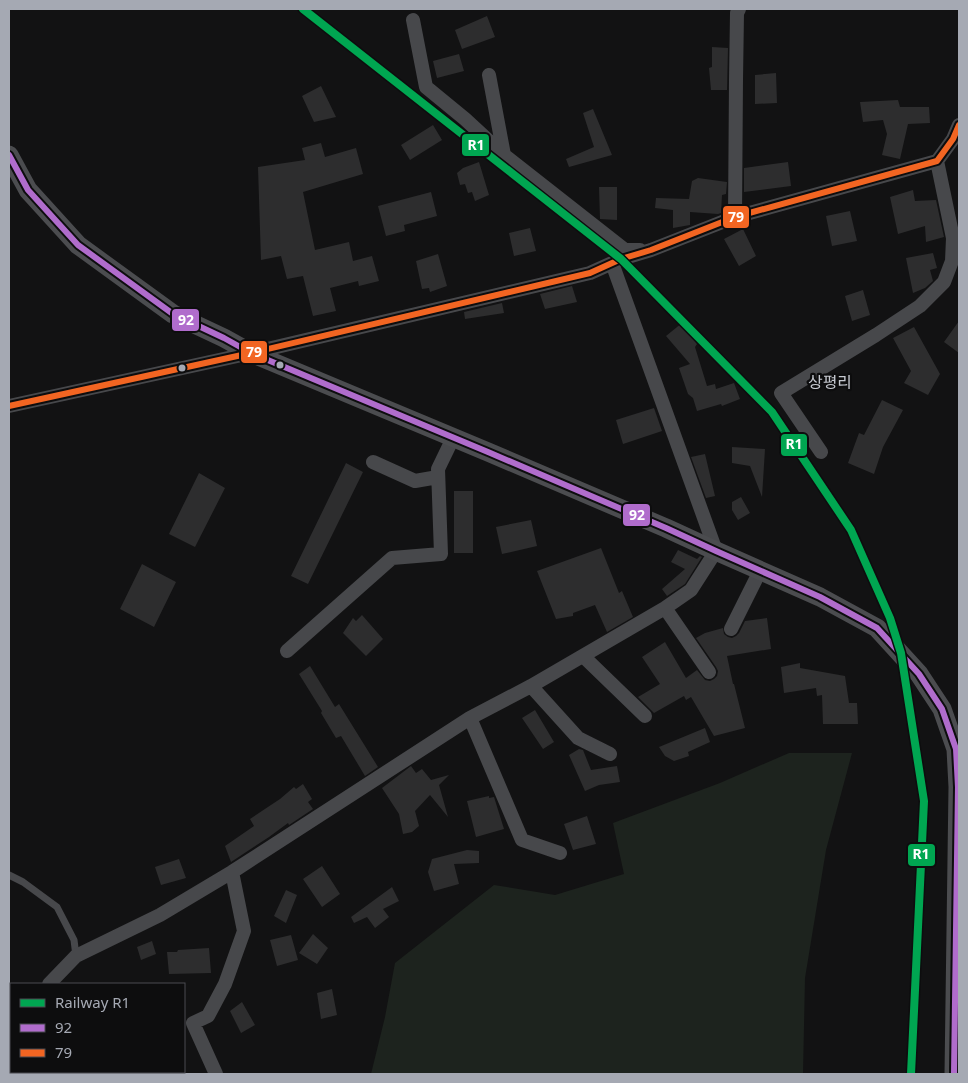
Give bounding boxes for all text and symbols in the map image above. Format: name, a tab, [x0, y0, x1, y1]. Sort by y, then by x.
line badge: R1	[461, 133, 490, 157]
text: R1	[467, 135, 485, 154]
line badge: 79	[722, 205, 750, 229]
text: 79	[728, 207, 744, 226]
line badge: 92	[171, 308, 200, 332]
text: 92	[178, 310, 194, 329]
line badge: 79	[240, 340, 268, 364]
text: 79	[246, 342, 262, 361]
unlabelled marker	[275, 360, 285, 370]
unlabelled marker	[177, 363, 187, 373]
district label: 상평리	[808, 371, 852, 393]
line badge: R1	[780, 433, 808, 457]
text: R1	[785, 434, 803, 453]
line badge: 92	[622, 503, 651, 527]
text: 92	[629, 505, 645, 524]
line badge: R1	[907, 843, 936, 867]
text: R1	[912, 844, 930, 863]
legend	[10, 983, 185, 1073]
text: Railway R1	[55, 992, 130, 1012]
text: 92	[55, 1017, 72, 1037]
text: 79	[55, 1042, 72, 1062]

